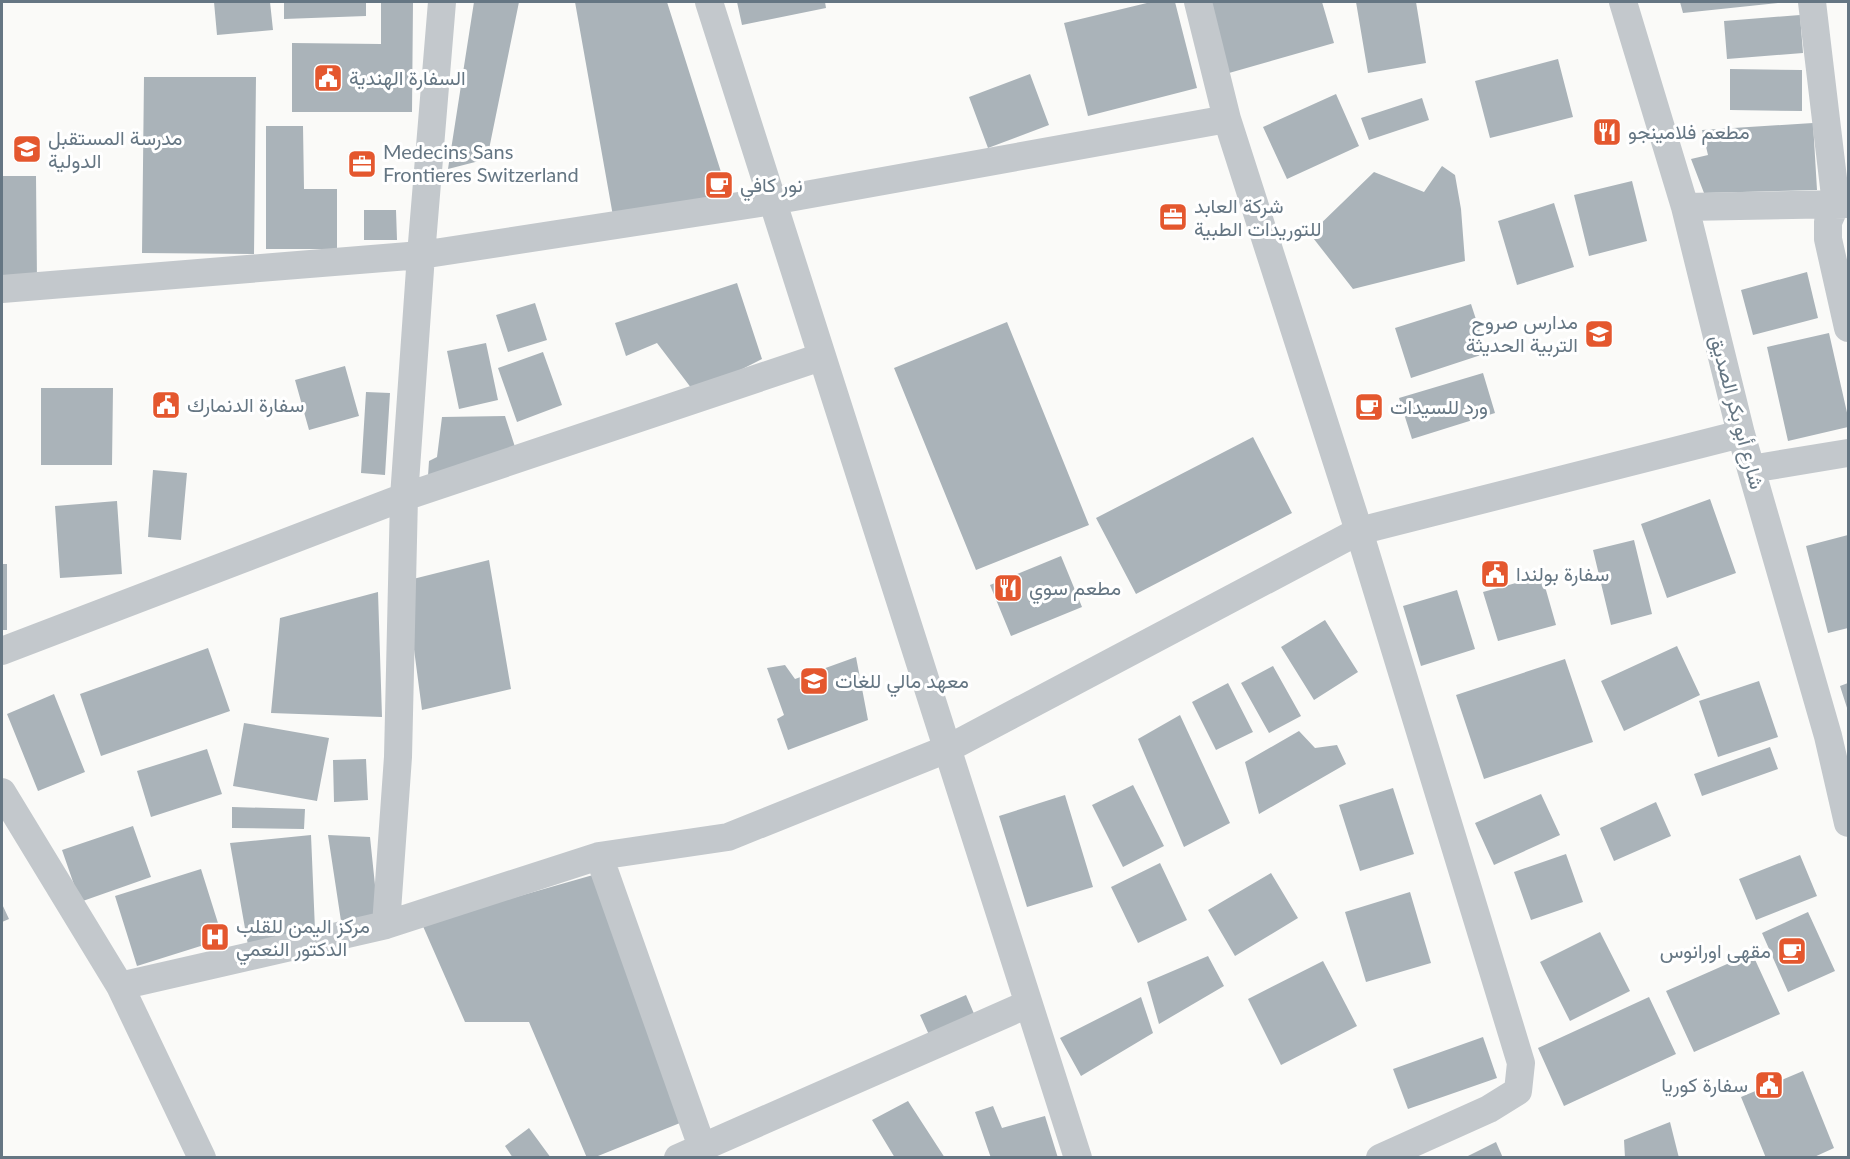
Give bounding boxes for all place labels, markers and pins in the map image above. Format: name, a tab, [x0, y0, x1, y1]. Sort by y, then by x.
public building icon: السفارة الهندية	[312, 62, 344, 94]
place label: السفارة الهندية	[349, 65, 466, 91]
restaurant icon: مطعم فلامينجو	[1591, 116, 1623, 148]
place label: مطعم فلامينجو	[1628, 119, 1750, 145]
place label: مدرسة المستقبل الدولية	[48, 125, 183, 174]
school or university icon: مدرسة المستقبل الدولية	[11, 133, 43, 165]
place label: Medecins Sans Frontieres Switzerland	[383, 139, 579, 186]
office icon: Medecins Sans Frontieres Switzerland	[346, 148, 378, 180]
cafe icon: نور كافي	[703, 169, 735, 201]
place label: نور كافي	[740, 172, 803, 202]
place label: شركة العابد للتوريدات الطبية	[1194, 193, 1322, 242]
office icon: شركة العابد للتوريدات الطبية	[1157, 201, 1189, 233]
place label: مدارس صروح التربية الحديثة	[1466, 309, 1578, 358]
school or university icon: مدارس صروح التربية الحديثة	[1583, 318, 1615, 350]
public building icon: سفارة الدنمارك	[150, 389, 182, 421]
cafe icon: ورد للسيدات	[1353, 391, 1385, 423]
place label: سفارة الدنمارك	[187, 392, 304, 418]
place label: ورد للسيدات	[1390, 394, 1488, 420]
public building icon: سفارة بولندا	[1479, 558, 1511, 590]
place label: سفارة بولندا	[1516, 561, 1609, 587]
restaurant icon: مطعم سوي	[992, 572, 1024, 604]
place label: مطعم سوي	[1029, 575, 1121, 605]
school or university icon: معهد مالي للغات	[798, 665, 830, 697]
place label: معهد مالي للغات	[835, 668, 969, 698]
place label: مركز اليمن للقلب الدكتور النعمي	[236, 913, 370, 966]
hospital icon: مركز اليمن للقلب الدكتور النعمي	[199, 921, 231, 953]
cafe icon: مقهى اورانوس	[1776, 935, 1808, 967]
place label: مقهى اورانوس	[1660, 938, 1771, 964]
public building icon: سفارة كوريا	[1753, 1069, 1785, 1101]
place label: سفارة كوريا	[1661, 1072, 1748, 1098]

